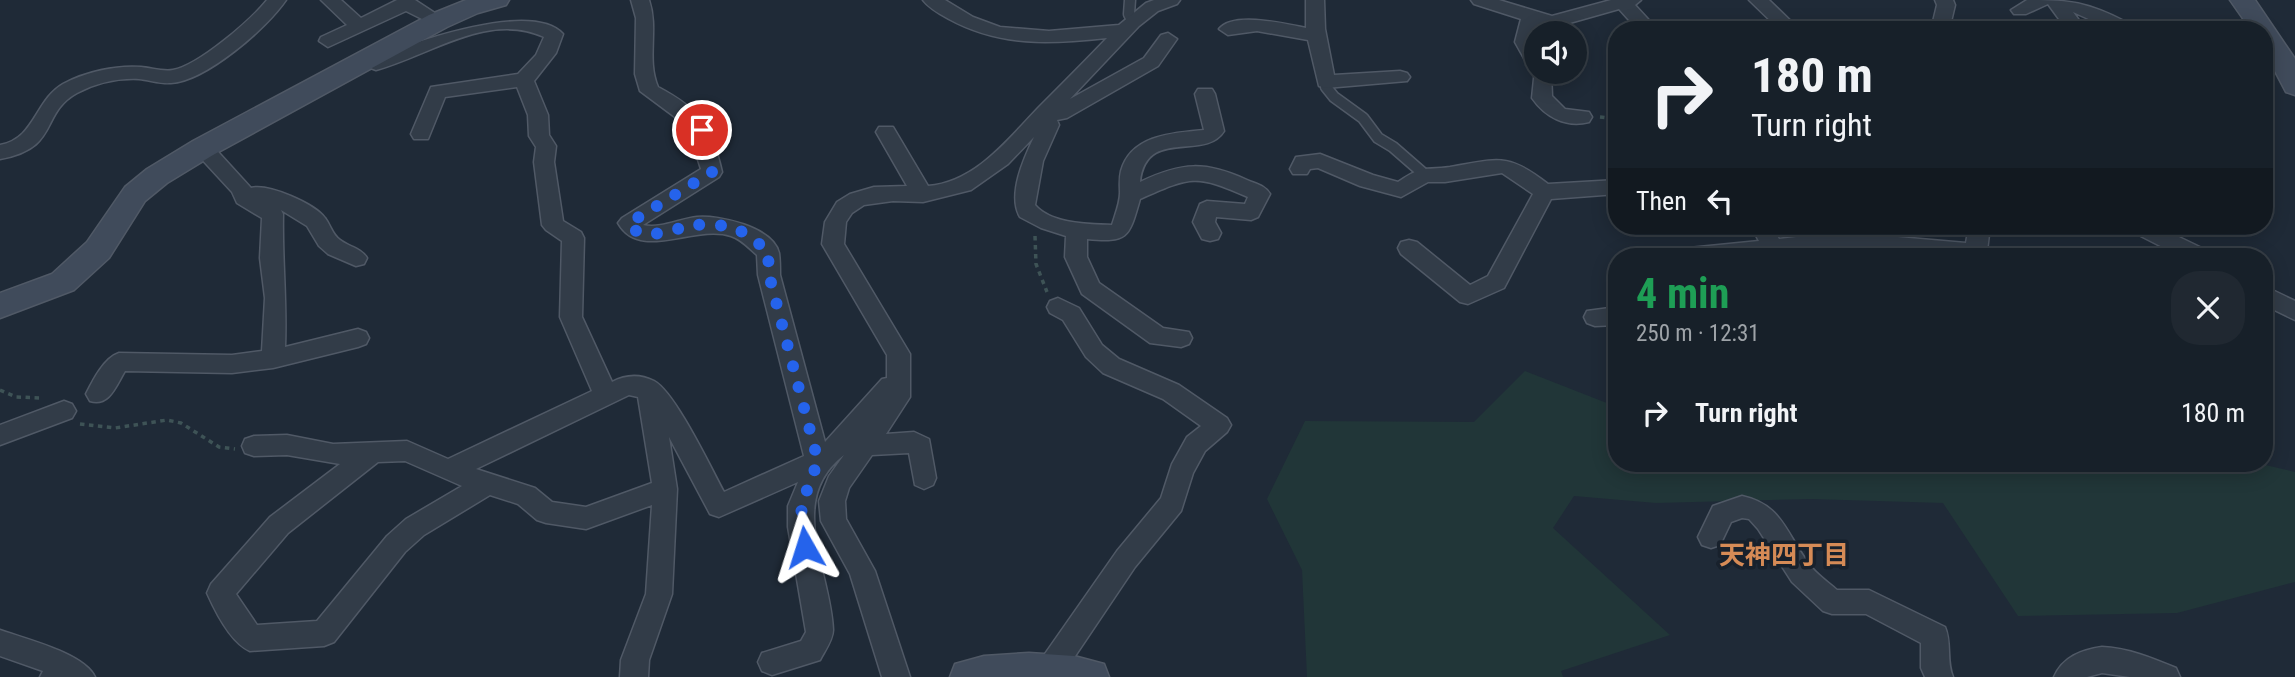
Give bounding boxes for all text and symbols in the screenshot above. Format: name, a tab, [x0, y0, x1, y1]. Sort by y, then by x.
map controls	[1524, 21, 1587, 84]
button: sound	[1524, 21, 1587, 84]
text: 180 m	[1751, 47, 1873, 104]
icon: right	[1636, 49, 1727, 140]
pin	[672, 100, 732, 160]
text: Turn right	[1751, 106, 1872, 144]
icon: arrive	[683, 111, 721, 149]
icon: left	[1701, 182, 1739, 220]
text: Then	[1636, 186, 1687, 216]
text: 4 min	[1636, 269, 1729, 318]
button: close	[2171, 271, 2245, 345]
text: 250 m · 12:31	[1636, 320, 1760, 347]
icon: right	[1636, 394, 1674, 432]
text: Turn right	[1695, 398, 1797, 428]
text: 180 m	[2181, 398, 2245, 428]
position arrow	[768, 510, 842, 584]
district label: 天神四丁目	[1719, 540, 1849, 570]

